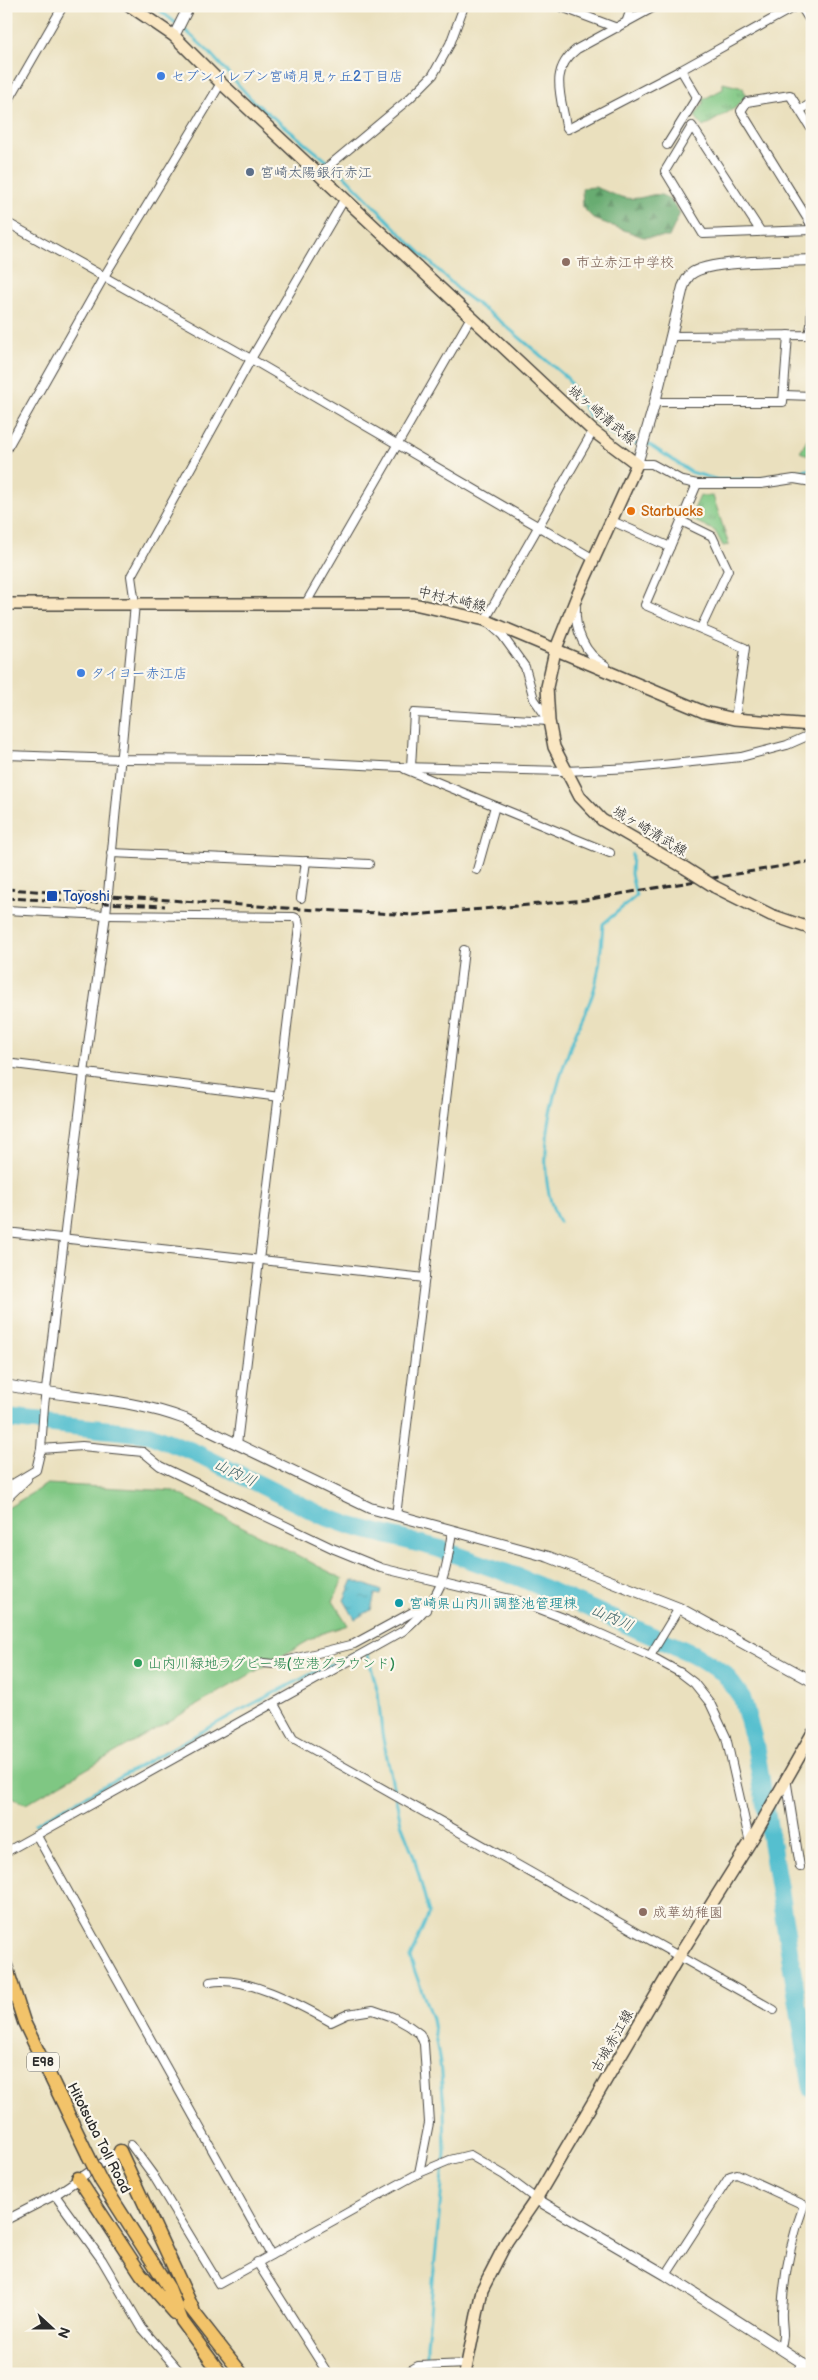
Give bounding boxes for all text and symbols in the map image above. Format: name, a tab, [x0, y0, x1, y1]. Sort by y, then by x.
place label: セブンイレブン宮崎月見ヶ丘2丁目店	[171, 68, 403, 85]
marker: セブンイレブン宮崎月見ヶ丘2丁目店	[155, 70, 167, 82]
place label: 宮崎太陽銀行赤江	[260, 164, 372, 181]
marker: 宮崎太陽銀行赤江	[244, 166, 256, 178]
place label: 市立赤江中学校	[576, 254, 674, 271]
marker: 市立赤江中学校	[560, 256, 572, 268]
street label: 城ヶ崎清武線	[564, 381, 640, 449]
place label: Starbucks	[641, 503, 703, 520]
marker: Starbucks	[625, 505, 637, 517]
street label: 中村木崎線	[416, 583, 488, 615]
place label: タイヨー赤江店	[91, 665, 188, 682]
marker: タイヨー赤江店	[75, 667, 87, 679]
street label: 城ヶ崎清武線	[610, 802, 690, 860]
place label: Tayoshi	[63, 888, 110, 905]
marker: Tayoshi	[45, 889, 59, 903]
water label: 山内川	[211, 1455, 259, 1491]
place label: 宮崎県山内川調整池管理棟	[409, 1595, 578, 1612]
marker: 宮崎県山内川調整池管理棟	[393, 1597, 405, 1609]
water label: 山内川	[588, 1600, 636, 1636]
place label: 山内川緑地ラグビー場(空港グラウンド)	[148, 1655, 395, 1672]
marker: 山内川緑地ラグビー場(空港グラウンド)	[132, 1657, 144, 1669]
place label: 成華幼稚園	[653, 1904, 723, 1921]
marker: 成華幼稚園	[637, 1906, 649, 1918]
street label: 古城赤江線	[587, 2006, 637, 2076]
road number: E98	[27, 2052, 59, 2072]
street label: Hitotsuba Toll Road	[64, 2080, 134, 2196]
north arrow	[28, 2302, 78, 2352]
text: N	[54, 2325, 73, 2340]

